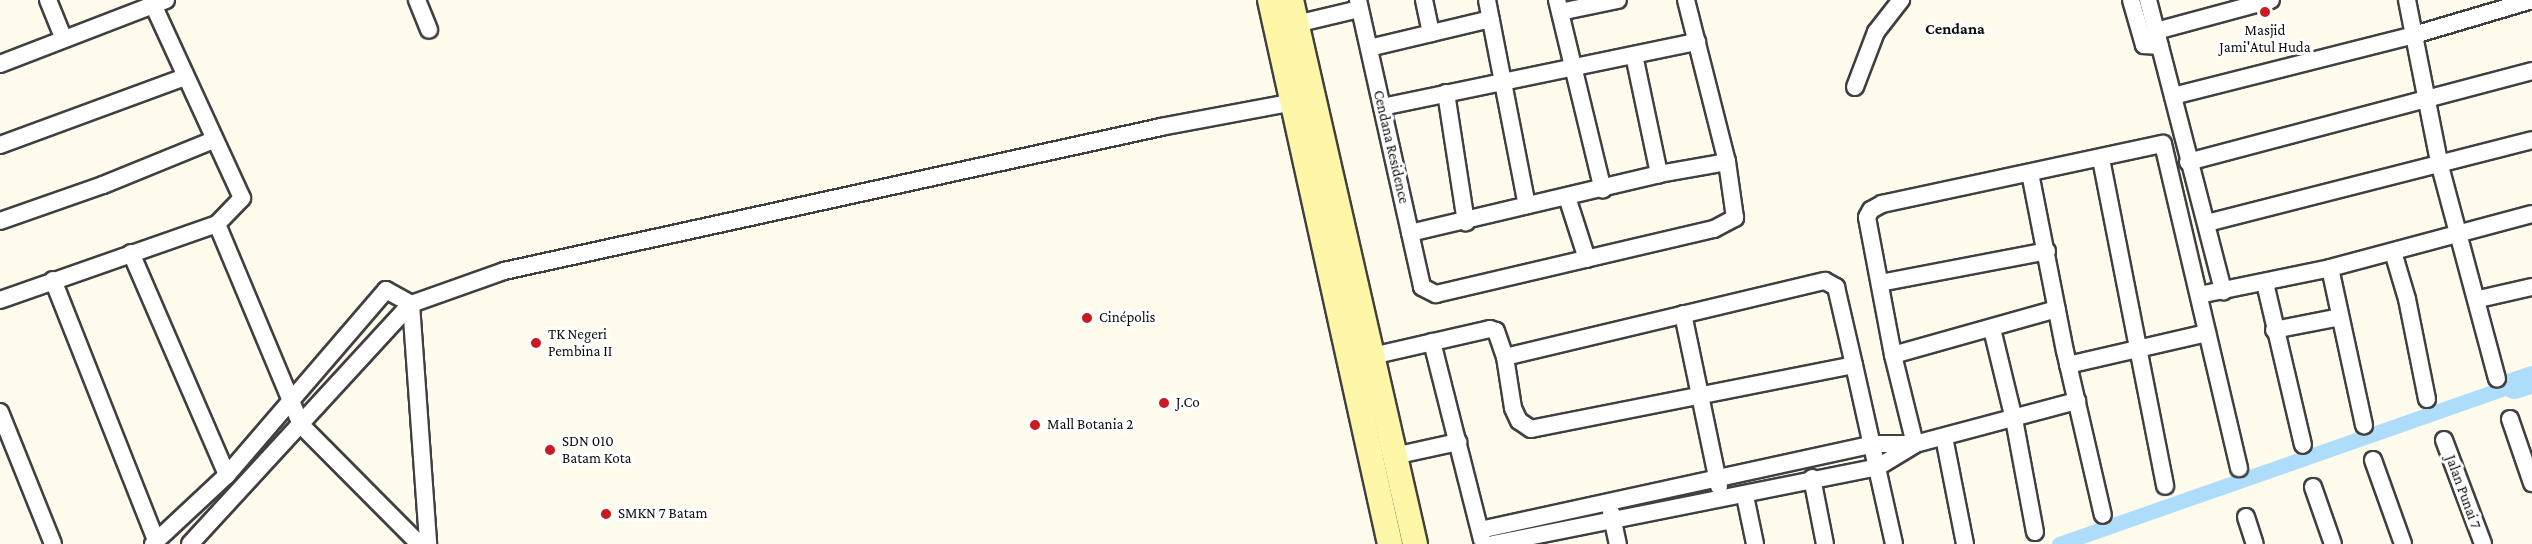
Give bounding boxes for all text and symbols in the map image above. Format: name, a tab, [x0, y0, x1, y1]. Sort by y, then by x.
marker: Masjid Jami'Atul Huda	[2258, 5, 2272, 19]
district label: Cendana	[1925, 19, 1985, 39]
place label: Masjid Jami'Atul Huda	[2219, 21, 2311, 56]
street label: Cendana Residence	[1369, 89, 1413, 205]
place label: Cinépolis	[1099, 309, 1155, 327]
marker: Cinépolis	[1080, 311, 1094, 325]
place label: TK Negeri Pembina II	[548, 325, 612, 360]
marker: TK Negeri Pembina II	[529, 336, 543, 350]
place label: J.Co	[1176, 394, 1200, 412]
marker: J.Co	[1157, 396, 1171, 410]
place label: Mall Botania 2	[1047, 416, 1133, 434]
marker: Mall Botania 2	[1028, 418, 1042, 432]
place label: SDN 010 Batam Kota	[562, 432, 632, 467]
marker: SDN 010 Batam Kota	[543, 443, 557, 457]
street label: Jalan Punai 7	[2441, 453, 2485, 531]
place label: SMKN 7 Batam	[618, 505, 708, 523]
marker: SMKN 7 Batam	[599, 507, 613, 521]

